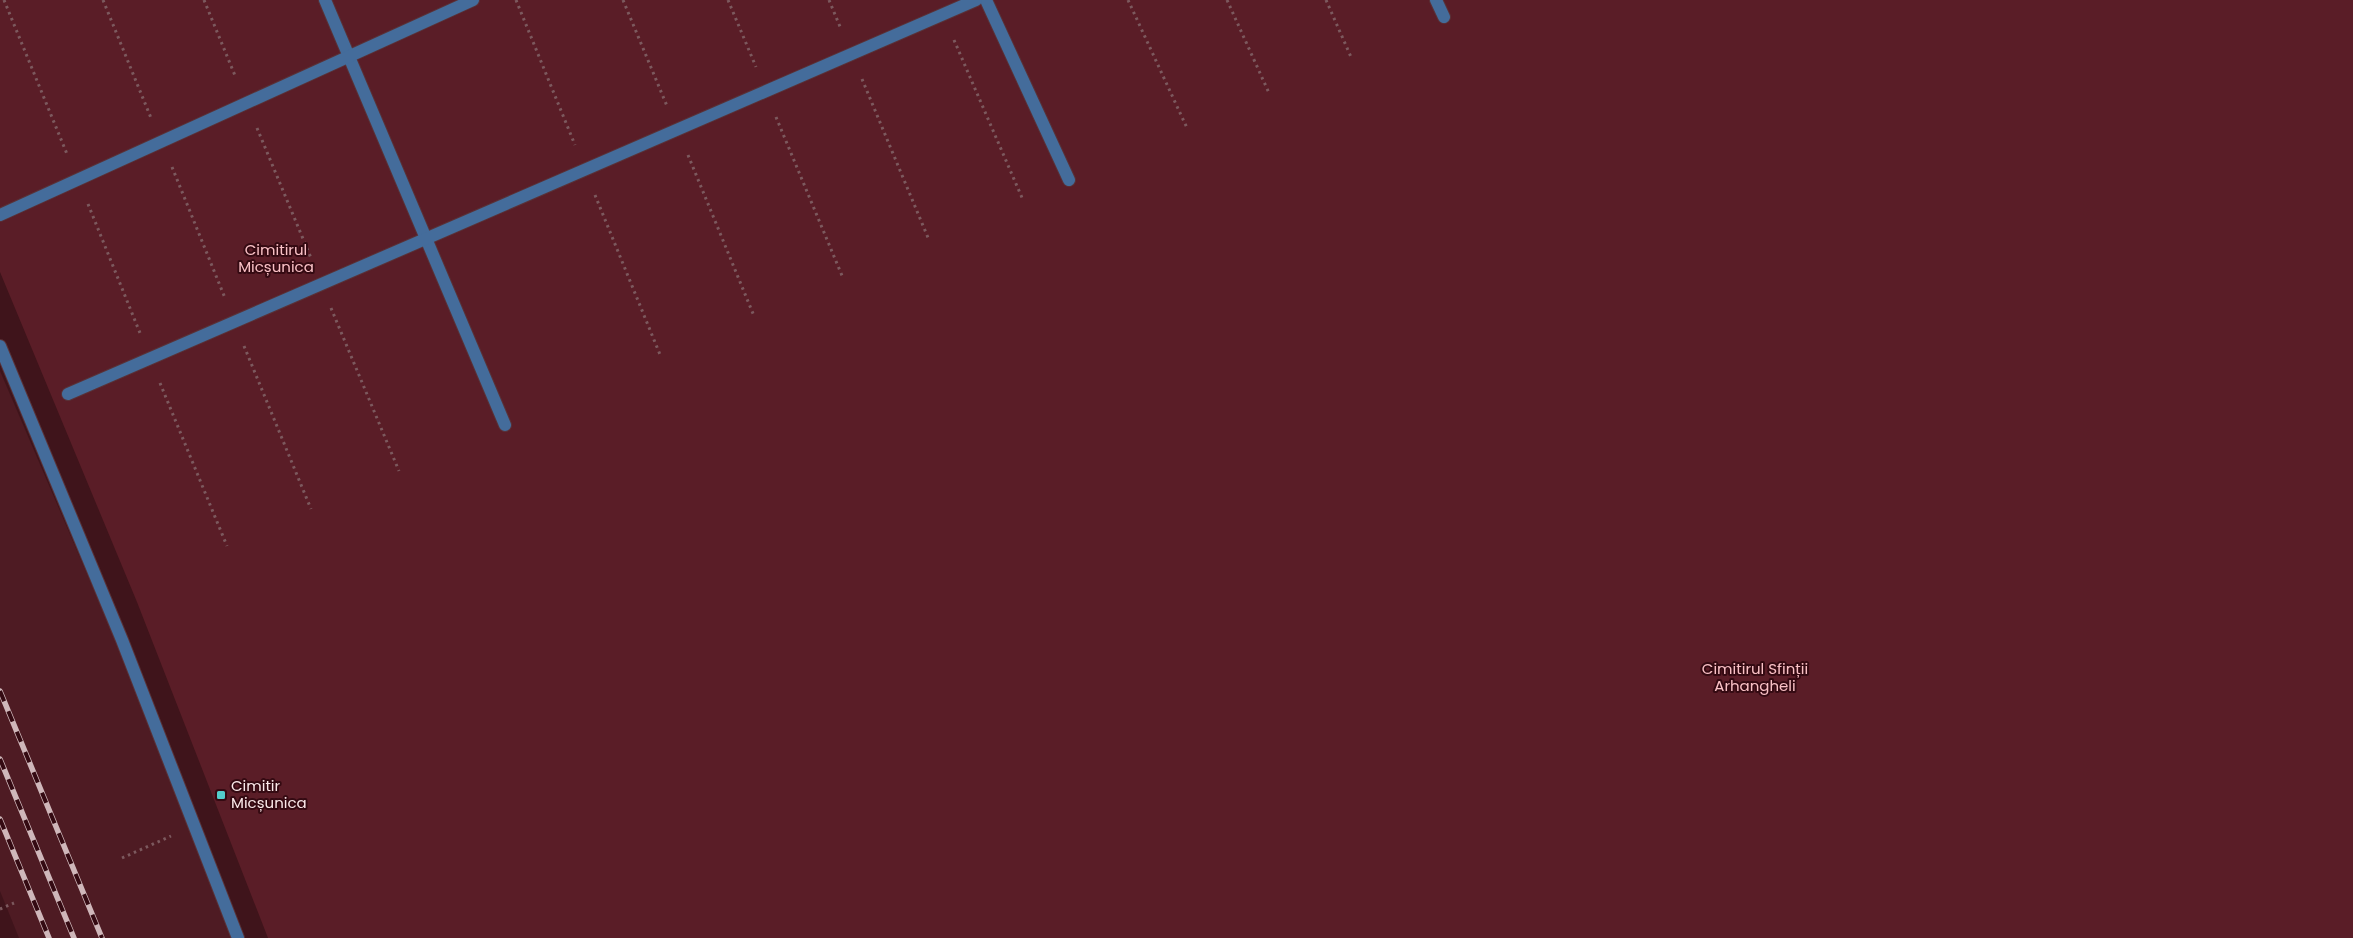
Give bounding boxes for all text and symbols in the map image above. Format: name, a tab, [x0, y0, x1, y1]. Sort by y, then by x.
park label: Cimitirul Micșunica	[238, 239, 314, 277]
park label: Cimitirul Sfinții Arhangheli	[1702, 658, 1808, 696]
place label: Cimitir Micșunica	[231, 775, 307, 813]
marker: Cimitir Micșunica	[215, 789, 227, 801]

